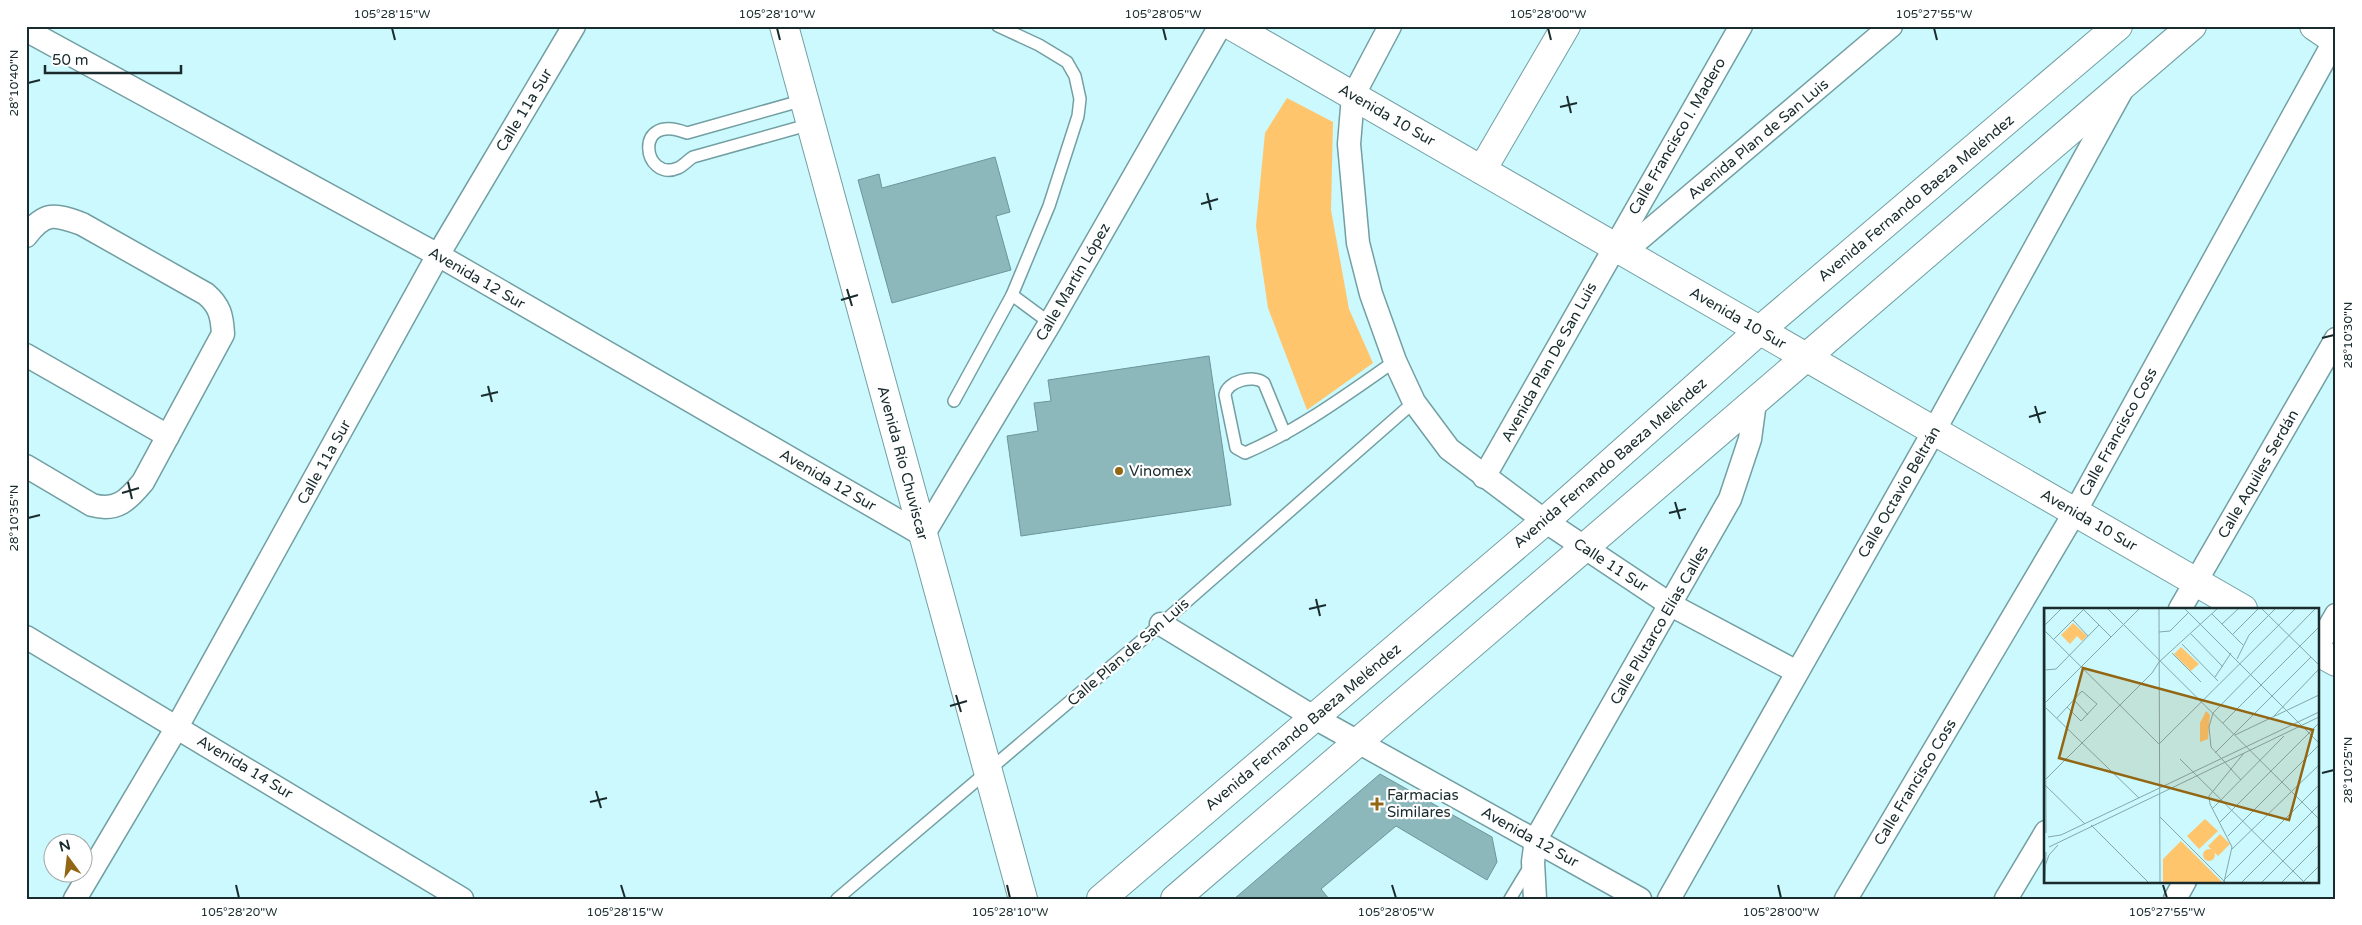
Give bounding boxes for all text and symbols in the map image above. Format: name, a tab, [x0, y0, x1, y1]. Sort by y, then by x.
text: 105°28'15"W	[354, 7, 430, 21]
text: 105°28'10"W	[739, 7, 815, 21]
text: 105°28'05"W	[1125, 7, 1201, 21]
text: 105°28'00"W	[1510, 7, 1586, 21]
text: 105°27'55"W	[1896, 7, 1972, 21]
scale bar	[45, 42, 181, 74]
text: 28°10'40"N	[7, 50, 21, 117]
text: 50 m	[52, 51, 89, 69]
street label: Calle Francisco I. Madero	[1625, 54, 1729, 218]
street label: Calle 11a Sur	[492, 65, 556, 155]
street label: Avenida Plan de San Luis	[1684, 75, 1832, 203]
street label: Avenida 10 Sur	[1336, 80, 1439, 150]
street label: Avenida Fernando Baeza Meléndez	[1814, 111, 2018, 285]
street label: Calle Martín López	[1032, 220, 1114, 344]
street label: Avenida 12 Sur	[426, 243, 529, 313]
street label: Avenida Plan De San Luis	[1498, 279, 1600, 445]
street label: Avenida 10 Sur	[1687, 283, 1790, 353]
text: 28°10'30"N	[2341, 302, 2355, 369]
street label: Calle Francisco Coss	[2075, 365, 2161, 499]
street label: Avenida Fernando Baeza Meléndez	[1510, 374, 1710, 552]
street label: Avenida Río Chuviscar	[874, 384, 932, 542]
street label: Calle Aquiles Serdán	[2214, 406, 2302, 542]
street label: Calle 11a Sur	[293, 416, 355, 507]
street label: Calle Octavio Beltrán	[1854, 423, 1944, 561]
street label: Avenida 12 Sur	[777, 445, 880, 515]
place label: Vinomex	[1129, 462, 1192, 480]
marker: Vinomex	[1113, 465, 1125, 477]
text: 28°10'35"N	[7, 485, 21, 552]
street label: Avenida 10 Sur	[2038, 485, 2141, 555]
street label: Calle 11 Sur	[1570, 534, 1652, 596]
street label: Calle Plutarco Elías Calles	[1606, 542, 1712, 708]
street label: Calle Plan de San Luis	[1064, 594, 1192, 710]
inset map	[2044, 608, 2320, 882]
street label: Avenida Fernando Baeza Meléndez	[1201, 640, 1405, 814]
street label: Calle Francisco Coss	[1870, 716, 1960, 848]
street label: Avenida 14 Sur	[194, 731, 296, 803]
text: 28°10'25"N	[2341, 737, 2355, 804]
place label: Farmacias Similares	[1387, 786, 1459, 821]
marker: Farmacias Similares	[1371, 798, 1383, 810]
street label: Avenida 12 Sur	[1478, 803, 1582, 871]
north arrow	[42, 832, 92, 882]
text: N	[57, 836, 72, 856]
text: 105°28'20"W	[201, 905, 277, 919]
text: 105°28'15"W	[587, 905, 663, 919]
text: 105°28'10"W	[972, 905, 1048, 919]
text: 105°28'05"W	[1358, 905, 1434, 919]
text: 105°28'00"W	[1743, 905, 1819, 919]
text: 105°27'55"W	[2129, 905, 2205, 919]

